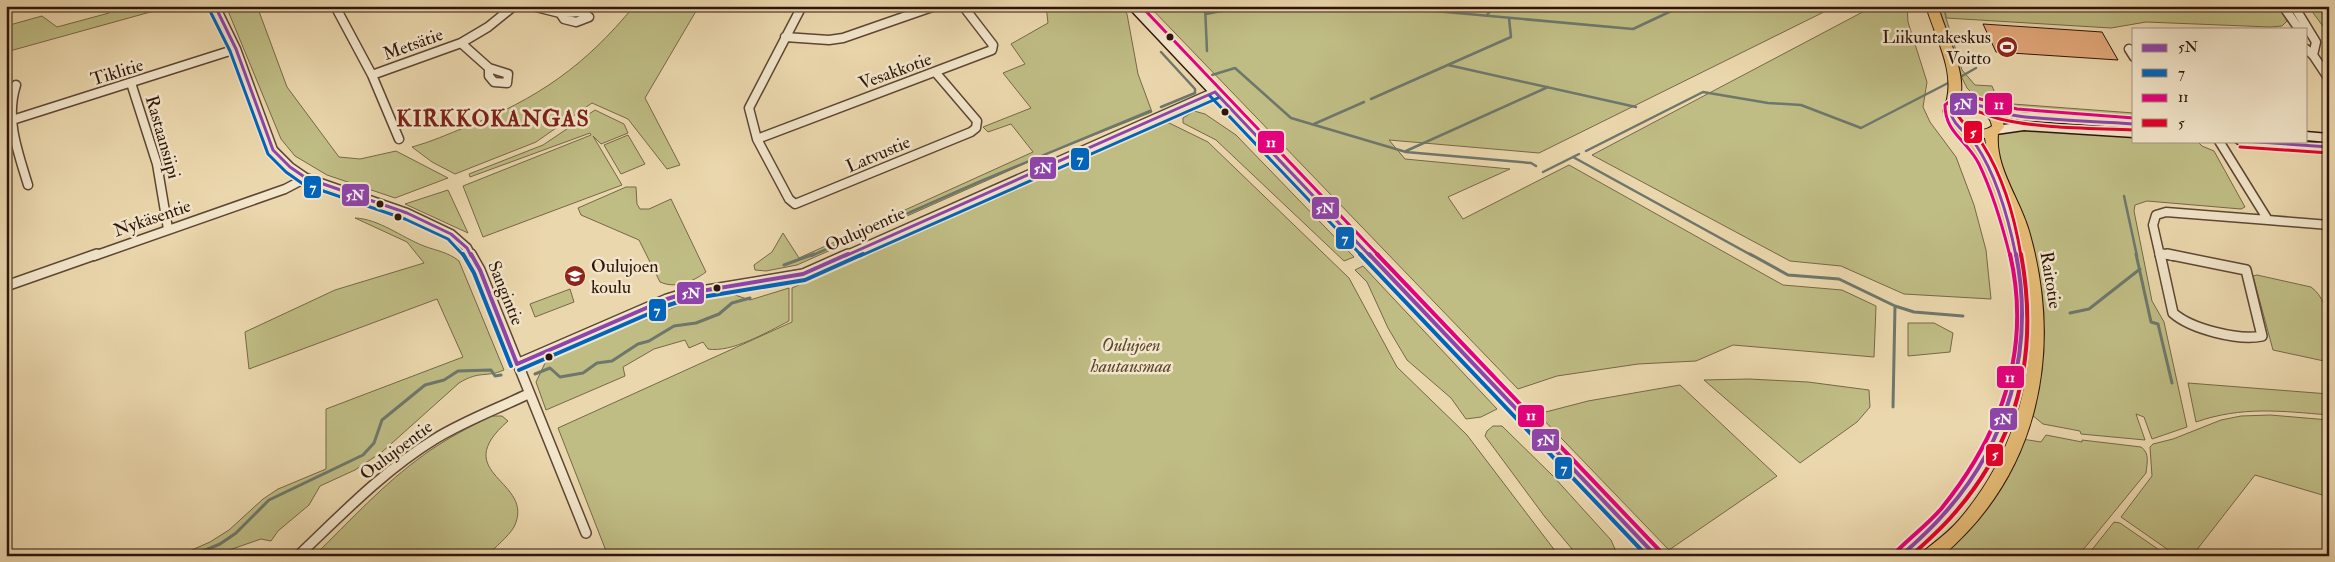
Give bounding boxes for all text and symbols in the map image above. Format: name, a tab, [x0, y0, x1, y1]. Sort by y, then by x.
street label: Metsätie	[380, 23, 447, 66]
place label: Liikuntakeskus Voitto	[1882, 26, 1991, 70]
legend	[2132, 28, 2308, 142]
unlabelled marker	[1165, 32, 1175, 42]
sports icon: Liikuntakeskus Voitto	[1995, 35, 2019, 59]
text: 5N	[2178, 38, 2199, 57]
street label: Vesakkotie	[856, 48, 935, 95]
street label: Tiklitie	[88, 53, 147, 91]
text: 7	[2178, 64, 2185, 83]
text: 11	[2178, 88, 2189, 107]
line badge: 5N	[1949, 92, 1978, 116]
line badge: 11	[1984, 92, 2013, 116]
street label: Rastaansiipi	[140, 93, 185, 182]
text: 5N	[1954, 96, 1973, 113]
text: 11	[1994, 96, 2004, 113]
district label: KIRKKOKANGAS	[396, 105, 590, 133]
unlabelled marker	[1220, 107, 1230, 117]
text: 5	[2178, 114, 2185, 133]
line badge: 5	[1963, 120, 1983, 144]
text: 5	[1970, 124, 1977, 141]
street label: Latvustie	[843, 130, 914, 178]
line badge: 11	[1257, 130, 1285, 154]
text: 11	[1266, 134, 1276, 151]
line badge: 7	[1070, 147, 1090, 171]
text: 7	[1077, 151, 1084, 168]
line badge: 5N	[1029, 156, 1057, 180]
text: 5N	[1034, 160, 1053, 177]
line badge: 7	[303, 175, 322, 199]
text: 7	[310, 179, 317, 196]
line badge: 5N	[341, 183, 370, 207]
text: 5N	[346, 187, 365, 204]
street label: Nykäsentie	[110, 194, 194, 242]
line badge: 5N	[1311, 196, 1340, 220]
unlabelled marker	[375, 199, 385, 209]
text: 5N	[1316, 200, 1335, 217]
street label: Oulujoentie	[821, 201, 909, 257]
unlabelled marker	[393, 212, 403, 222]
line badge: 7	[1335, 226, 1355, 250]
text: 7	[1342, 230, 1349, 247]
street label: Raitotie	[2035, 250, 2066, 311]
place label: Oulujoen koulu	[591, 255, 658, 299]
street label: Sangintie	[482, 258, 529, 329]
school or university icon: Oulujoen koulu	[563, 264, 587, 288]
line badge: 5N	[676, 281, 705, 305]
unlabelled marker	[712, 283, 722, 293]
text: 5N	[682, 285, 701, 302]
line badge: 7	[648, 298, 667, 322]
text: 7	[654, 302, 661, 319]
park label: Oulujoen hautausmaa	[1090, 334, 1171, 378]
unlabelled marker	[544, 352, 554, 362]
line badge: 11	[1996, 365, 2025, 389]
text: 11	[2005, 369, 2015, 386]
line badge: 11	[1517, 404, 1545, 428]
text: 11	[1526, 407, 1536, 424]
line badge: 5N	[1989, 407, 2018, 431]
text: 5N	[1994, 411, 2013, 428]
street label: Oulujoentie	[355, 415, 438, 485]
line badge: 5N	[1531, 428, 1560, 452]
text: 5N	[1537, 432, 1556, 449]
line badge: 5	[1985, 443, 2004, 467]
text: 5	[1992, 446, 1999, 463]
line badge: 7	[1554, 456, 1573, 480]
text: 7	[1561, 460, 1568, 477]

